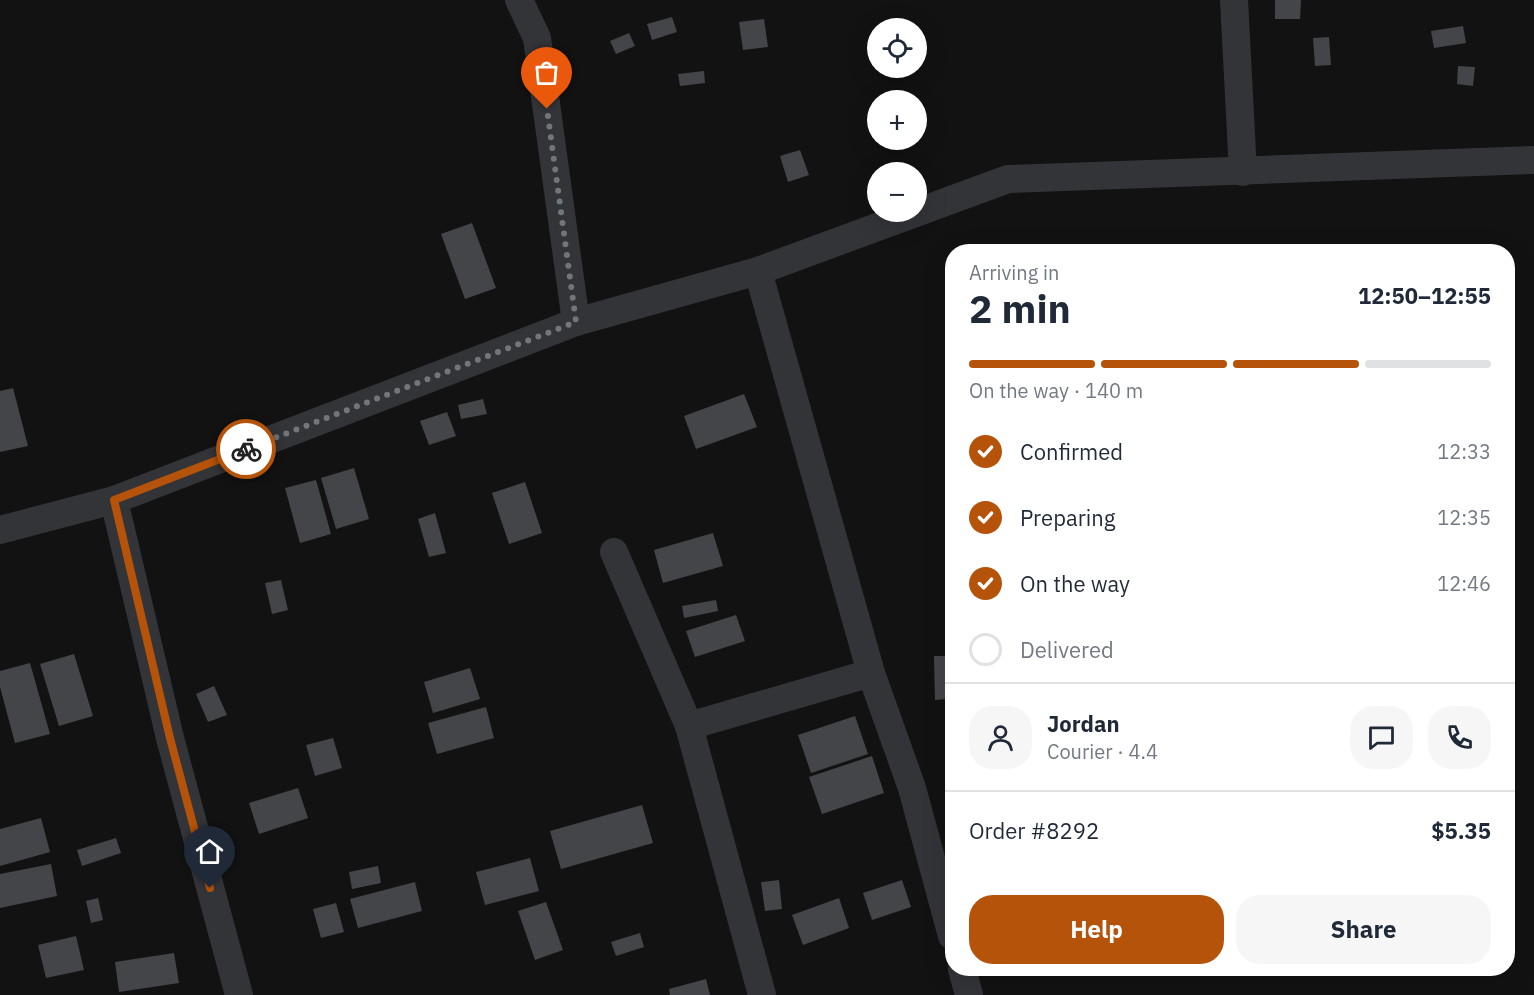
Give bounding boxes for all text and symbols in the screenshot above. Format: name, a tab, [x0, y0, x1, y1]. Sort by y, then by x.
map controls	[867, 18, 927, 222]
button: locate	[867, 18, 927, 78]
pin	[521, 47, 572, 109]
icon: bag	[530, 56, 563, 89]
button: +	[867, 90, 927, 150]
button: −	[867, 162, 927, 222]
text: Arriving in	[969, 259, 1059, 286]
text: 12:50–12:55	[1358, 281, 1491, 310]
text: 2 min	[969, 283, 1071, 334]
text: On the way · 140 m	[969, 377, 1143, 404]
courier	[216, 419, 276, 479]
icon: bike	[230, 433, 263, 466]
icon: check	[969, 435, 1002, 468]
text: Confirmed	[1020, 437, 1123, 466]
text: 12:33	[1437, 438, 1491, 465]
icon: check	[969, 501, 1002, 534]
text: Preparing	[1020, 503, 1115, 532]
text: 12:35	[1437, 504, 1491, 531]
icon: check	[969, 567, 1002, 600]
text: On the way	[1020, 569, 1130, 598]
text: 12:46	[1437, 570, 1491, 597]
text: Delivered	[1020, 635, 1114, 664]
button: person	[969, 706, 1032, 769]
button: chat	[1350, 706, 1413, 769]
button: phone	[1428, 706, 1491, 769]
text: Jordan	[1047, 709, 1120, 738]
text: Courier · 4.4	[1047, 738, 1158, 765]
text: Order #8292	[969, 816, 1099, 845]
text: $5.35	[1431, 816, 1491, 845]
pin	[184, 826, 235, 888]
icon: home	[193, 835, 226, 868]
button: Help	[969, 895, 1224, 964]
button: Share	[1236, 895, 1491, 964]

